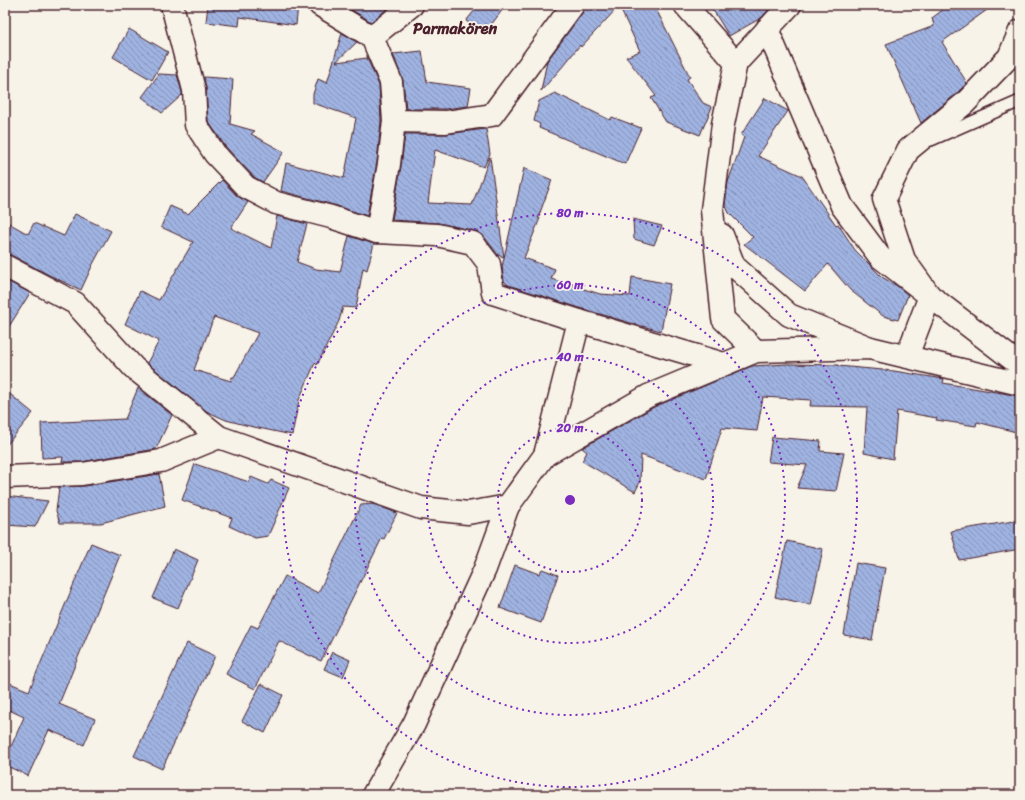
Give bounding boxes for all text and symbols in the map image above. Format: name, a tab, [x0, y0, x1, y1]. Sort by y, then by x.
district label: Parmakören	[413, 14, 497, 43]
text: 80 m	[555, 202, 584, 224]
text: 60 m	[556, 274, 584, 296]
text: 40 m	[555, 346, 584, 368]
text: 20 m	[556, 417, 584, 439]
centre of rings	[563, 493, 577, 507]

